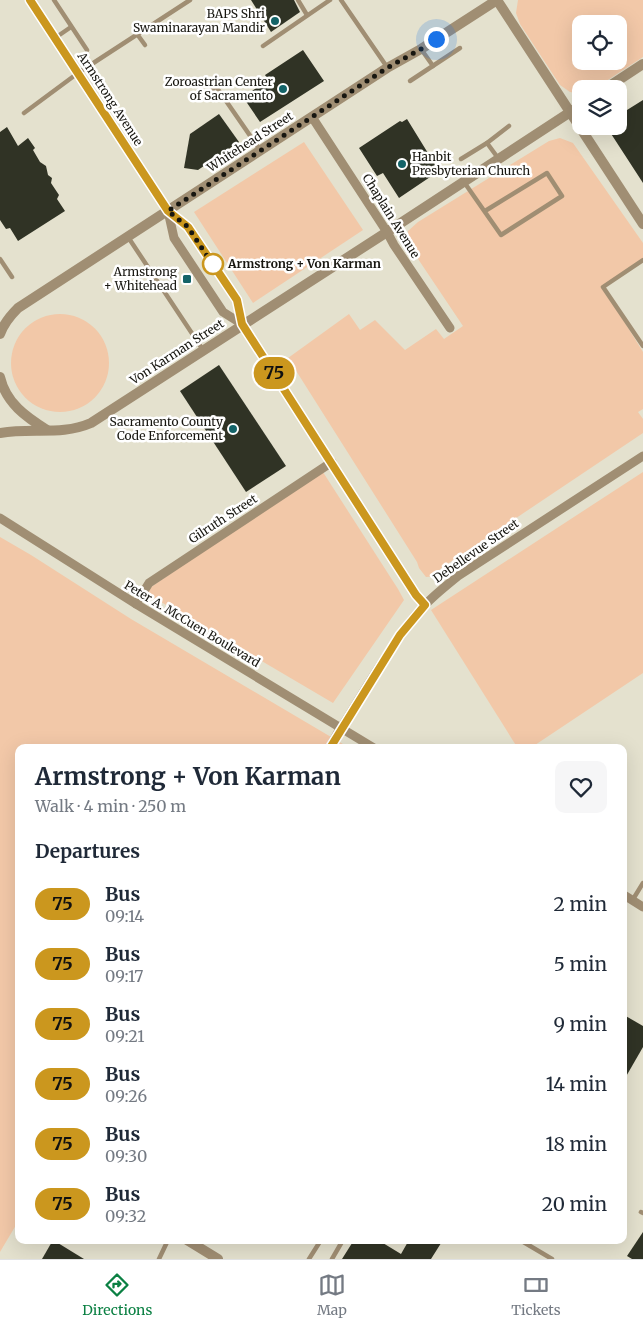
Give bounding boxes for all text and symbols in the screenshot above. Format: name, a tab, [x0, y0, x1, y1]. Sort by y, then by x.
place label: BAPS Shri Swaminarayan Mandir	[133, 6, 266, 35]
marker: BAPS Shri Swaminarayan Mandir	[269, 15, 281, 27]
map controls	[572, 15, 627, 135]
button: locate	[572, 15, 627, 70]
your location	[424, 27, 449, 52]
street label: Armstrong Avenue	[74, 48, 146, 148]
place label: Zoroastrian Center of Sacramento	[165, 74, 274, 103]
button: layers	[572, 80, 627, 135]
marker: Zoroastrian Center of Sacramento	[277, 83, 289, 95]
street label: Whitehead Street	[203, 108, 296, 176]
place label: Hanbit Presbyterian Church	[412, 149, 530, 178]
marker: Hanbit Presbyterian Church	[396, 158, 408, 170]
street label: Chaplain Avenue	[360, 171, 423, 261]
marker: Armstrong + Von Karman	[202, 253, 224, 275]
place label: Armstrong + Von Karman	[227, 256, 381, 271]
place label: Armstrong + Whitehead	[104, 264, 178, 293]
marker: Armstrong + Whitehead	[181, 273, 193, 285]
street label: Von Karman Street	[126, 315, 227, 388]
line badge: 75	[252, 357, 296, 389]
text: 75	[264, 361, 284, 384]
place label: Sacramento County Code Enforcement	[110, 414, 223, 443]
marker: Sacramento County Code Enforcement	[227, 423, 239, 435]
street label: Gilruth Street	[186, 491, 260, 546]
street label: Debellevue Street	[430, 515, 522, 586]
street label: Peter A. McCuen Boulevard	[122, 577, 263, 670]
text: Armstrong + Von Karman	[35, 761, 341, 792]
button: heart	[555, 761, 607, 813]
text: Walk · 4 min · 250 m	[35, 796, 186, 816]
text: Departures	[35, 839, 140, 863]
text: Bus	[105, 882, 140, 906]
text: 75	[52, 892, 73, 915]
text: 2 min	[554, 892, 607, 916]
text: 09:14	[105, 906, 144, 926]
text: Bus	[105, 942, 140, 966]
text: 75	[52, 952, 73, 975]
text: 5 min	[554, 952, 607, 976]
text: 09:17	[105, 966, 143, 986]
text: Bus	[105, 1002, 140, 1026]
text: 75	[52, 1012, 73, 1035]
text: 9 min	[553, 1012, 607, 1036]
text: 09:21	[105, 1026, 145, 1046]
text: Bus	[105, 1062, 140, 1086]
text: 75	[52, 1072, 73, 1095]
text: 14 min	[546, 1072, 607, 1096]
text: 09:26	[105, 1086, 147, 1106]
text: Bus	[105, 1122, 140, 1146]
text: 75	[52, 1132, 73, 1155]
text: 18 min	[546, 1132, 607, 1156]
text: 09:30	[105, 1146, 147, 1166]
text: Bus	[105, 1182, 140, 1206]
text: 75	[52, 1192, 73, 1215]
text: 20 min	[542, 1192, 607, 1216]
text: 09:32	[105, 1206, 146, 1226]
tab: Directions	[82, 1271, 152, 1319]
tab: Map	[317, 1271, 347, 1319]
tab: Tickets	[511, 1271, 561, 1319]

